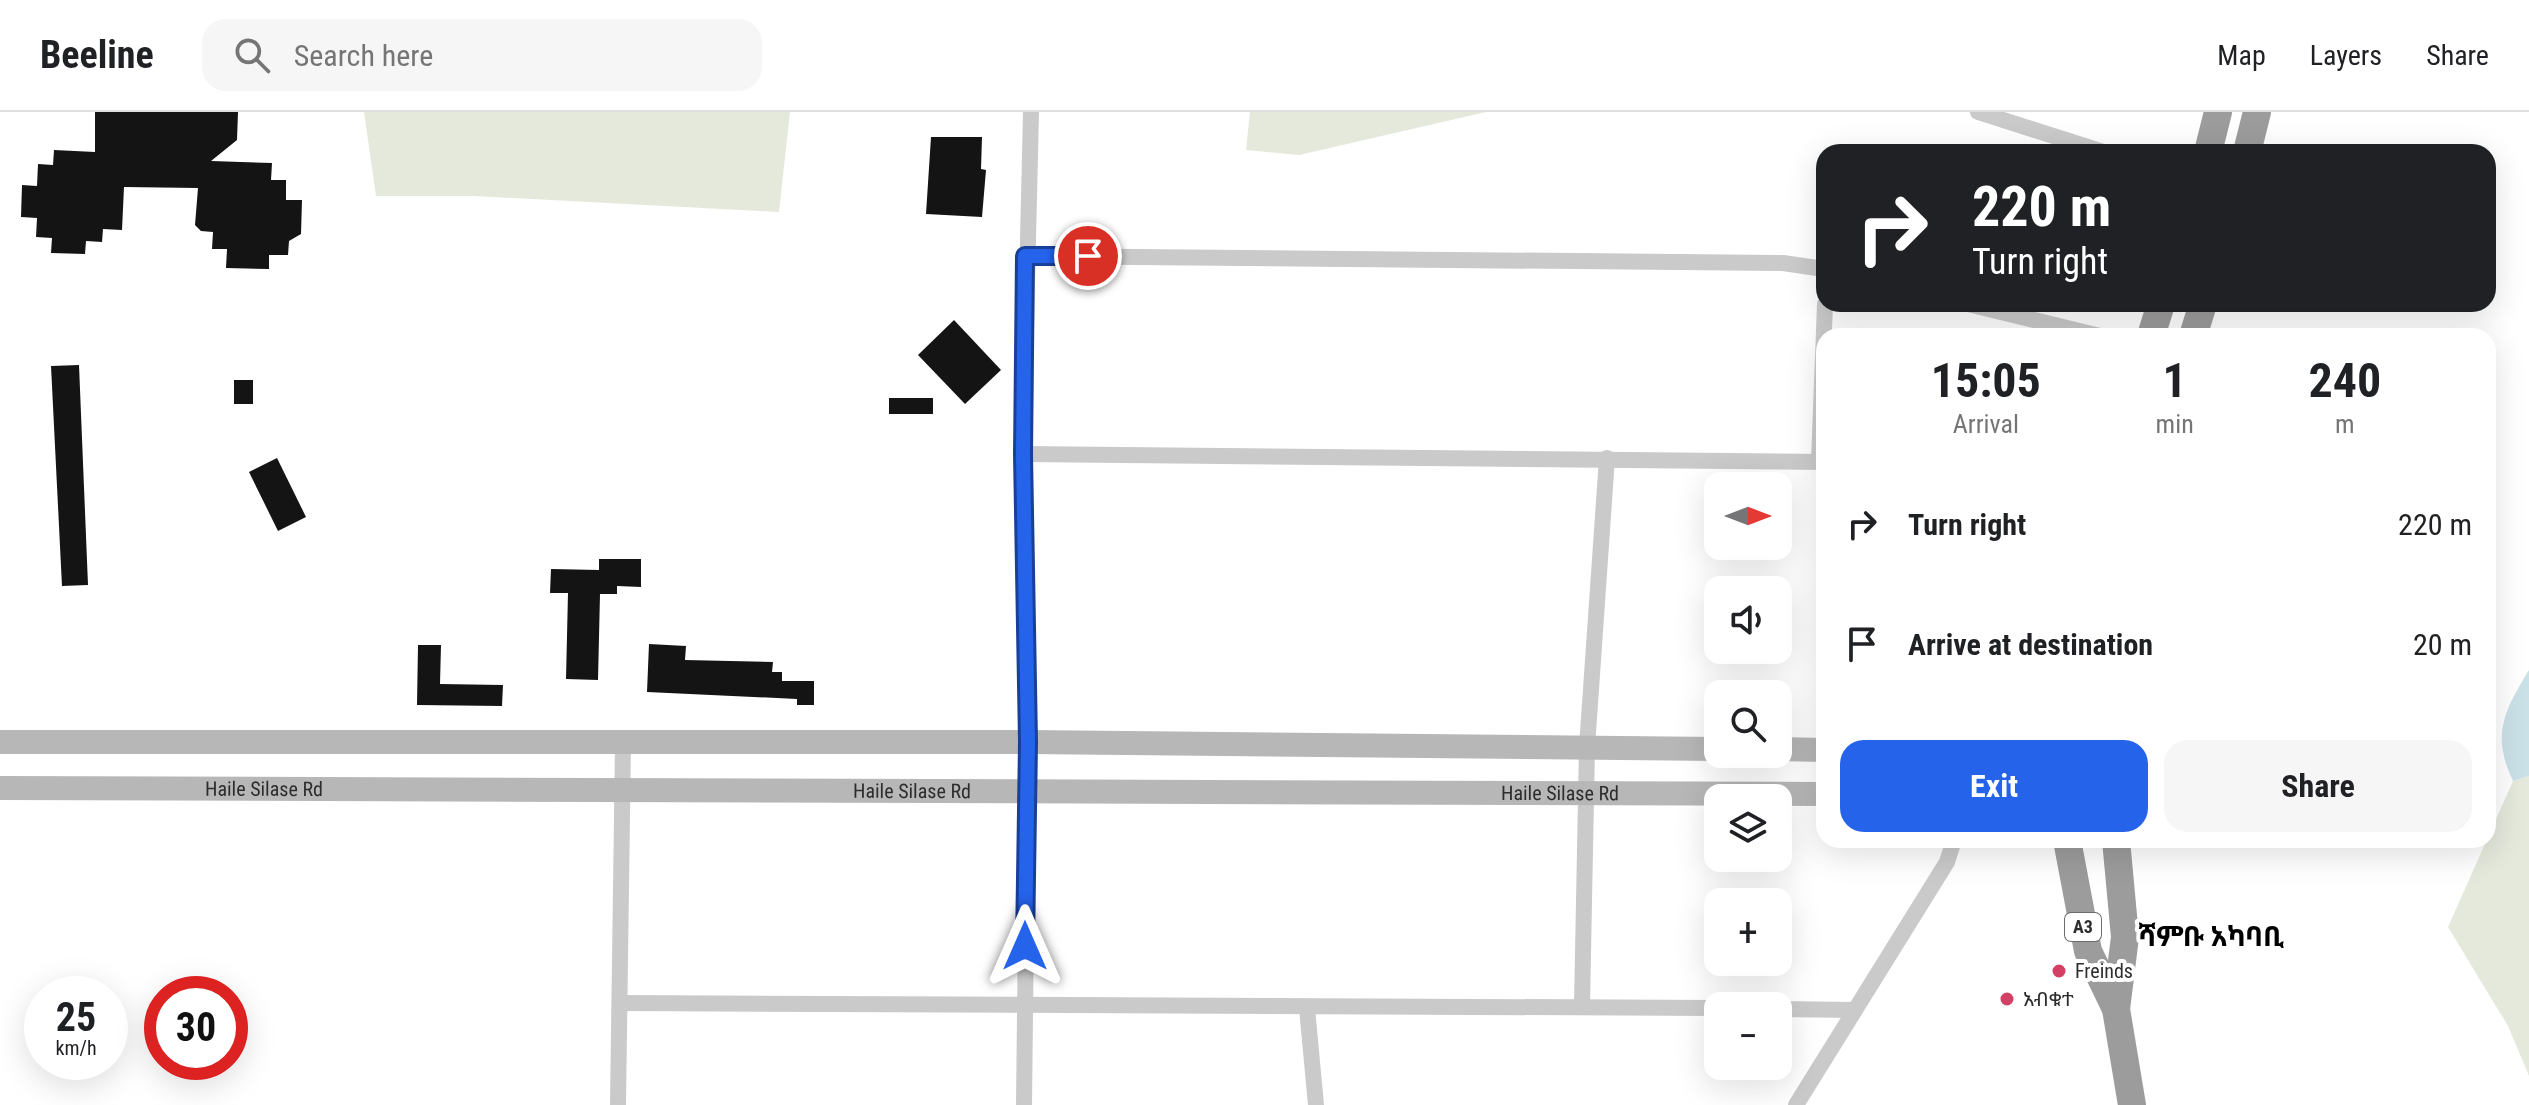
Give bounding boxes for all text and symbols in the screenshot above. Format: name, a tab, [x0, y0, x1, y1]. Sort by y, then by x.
search box	[202, 19, 762, 91]
text: Beeline	[40, 33, 154, 77]
icon: search	[230, 33, 274, 77]
text: Search here	[294, 38, 433, 73]
text: Map	[2217, 39, 2266, 72]
text: Layers	[2310, 39, 2382, 72]
text: Share	[2426, 39, 2489, 72]
text: 220 m	[1972, 174, 2111, 240]
icon: right	[1840, 176, 1944, 280]
pin	[1054, 222, 1122, 290]
icon: arrive	[1066, 234, 1110, 278]
text: Turn right	[1972, 241, 2108, 283]
text: 15:05	[1931, 352, 2041, 409]
text: 1	[2163, 352, 2187, 409]
text: 240	[2308, 352, 2381, 409]
text: Arrival	[1953, 409, 2019, 439]
text: min	[2156, 409, 2194, 439]
text: m	[2335, 409, 2355, 439]
north arrow	[1704, 472, 1792, 560]
map controls	[1704, 472, 1792, 1080]
icon: right	[1840, 502, 1884, 546]
text: Turn right	[1908, 507, 2026, 542]
text: 220 m	[2398, 507, 2472, 542]
button: sound	[1704, 576, 1792, 664]
icon: arrive	[1840, 622, 1884, 666]
text: Arrive at destination	[1908, 627, 2153, 662]
text: 20 m	[2413, 627, 2472, 662]
button: search	[1704, 680, 1792, 768]
button: Exit	[1840, 740, 2148, 832]
button: Share	[2164, 740, 2472, 832]
street label: Haile Silase Rd	[205, 777, 323, 801]
street label: Haile Silase Rd	[853, 779, 971, 803]
street label: Haile Silase Rd	[1501, 781, 1619, 805]
button: layers	[1704, 784, 1792, 872]
button: +	[1704, 888, 1792, 976]
position arrow	[983, 904, 1067, 988]
road number: A3	[2065, 913, 2101, 941]
district label: ሻምቡ አካባቢ	[2138, 920, 2284, 953]
place label: Freinds	[2075, 959, 2133, 983]
marker: Freinds	[2050, 962, 2068, 980]
speed limit sign: 30	[144, 976, 248, 1080]
place label: አብቁተ	[2023, 987, 2074, 1011]
marker: አብቁተ	[1998, 990, 2016, 1008]
button: −	[1704, 992, 1792, 1080]
text: 25	[56, 994, 96, 1041]
text: km/h	[55, 1036, 97, 1060]

